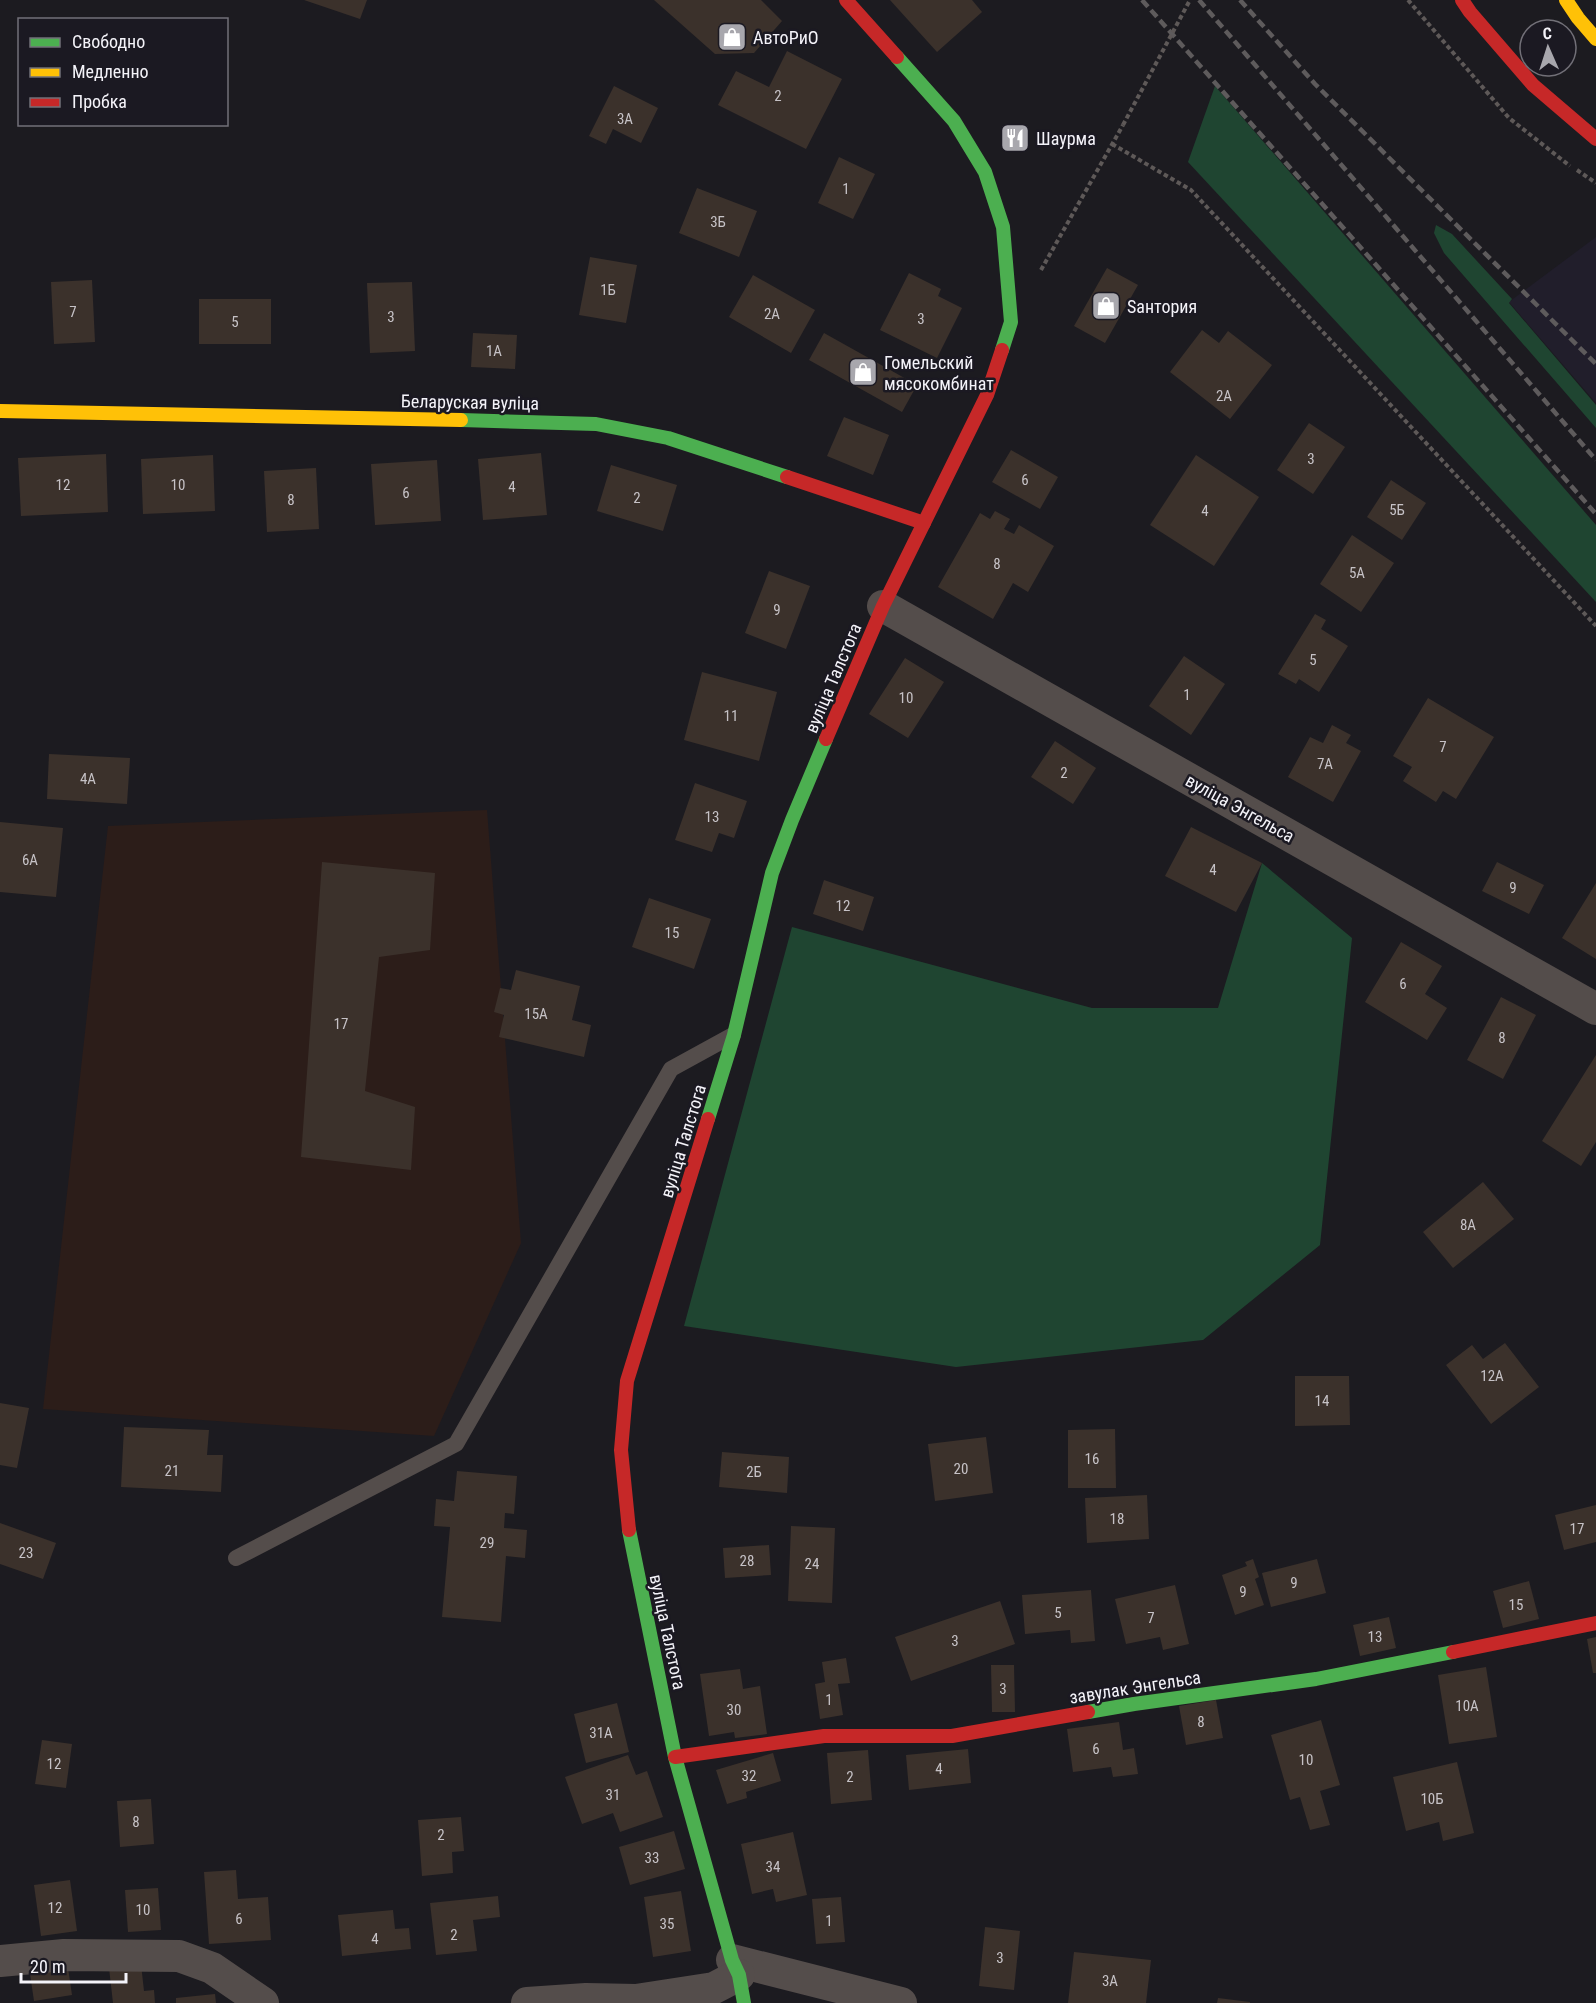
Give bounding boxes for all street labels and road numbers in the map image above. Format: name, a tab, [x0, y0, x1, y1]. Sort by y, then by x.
street label: Беларуская вуліца	[401, 390, 539, 414]
street label: вуліца Талстога	[800, 620, 866, 736]
street label: вуліца Энгельса	[1182, 769, 1298, 847]
street label: вуліца Талстога	[656, 1082, 710, 1200]
street label: вуліца Талстога	[646, 1572, 690, 1692]
street label: завулак Энгельса	[1068, 1666, 1202, 1708]

